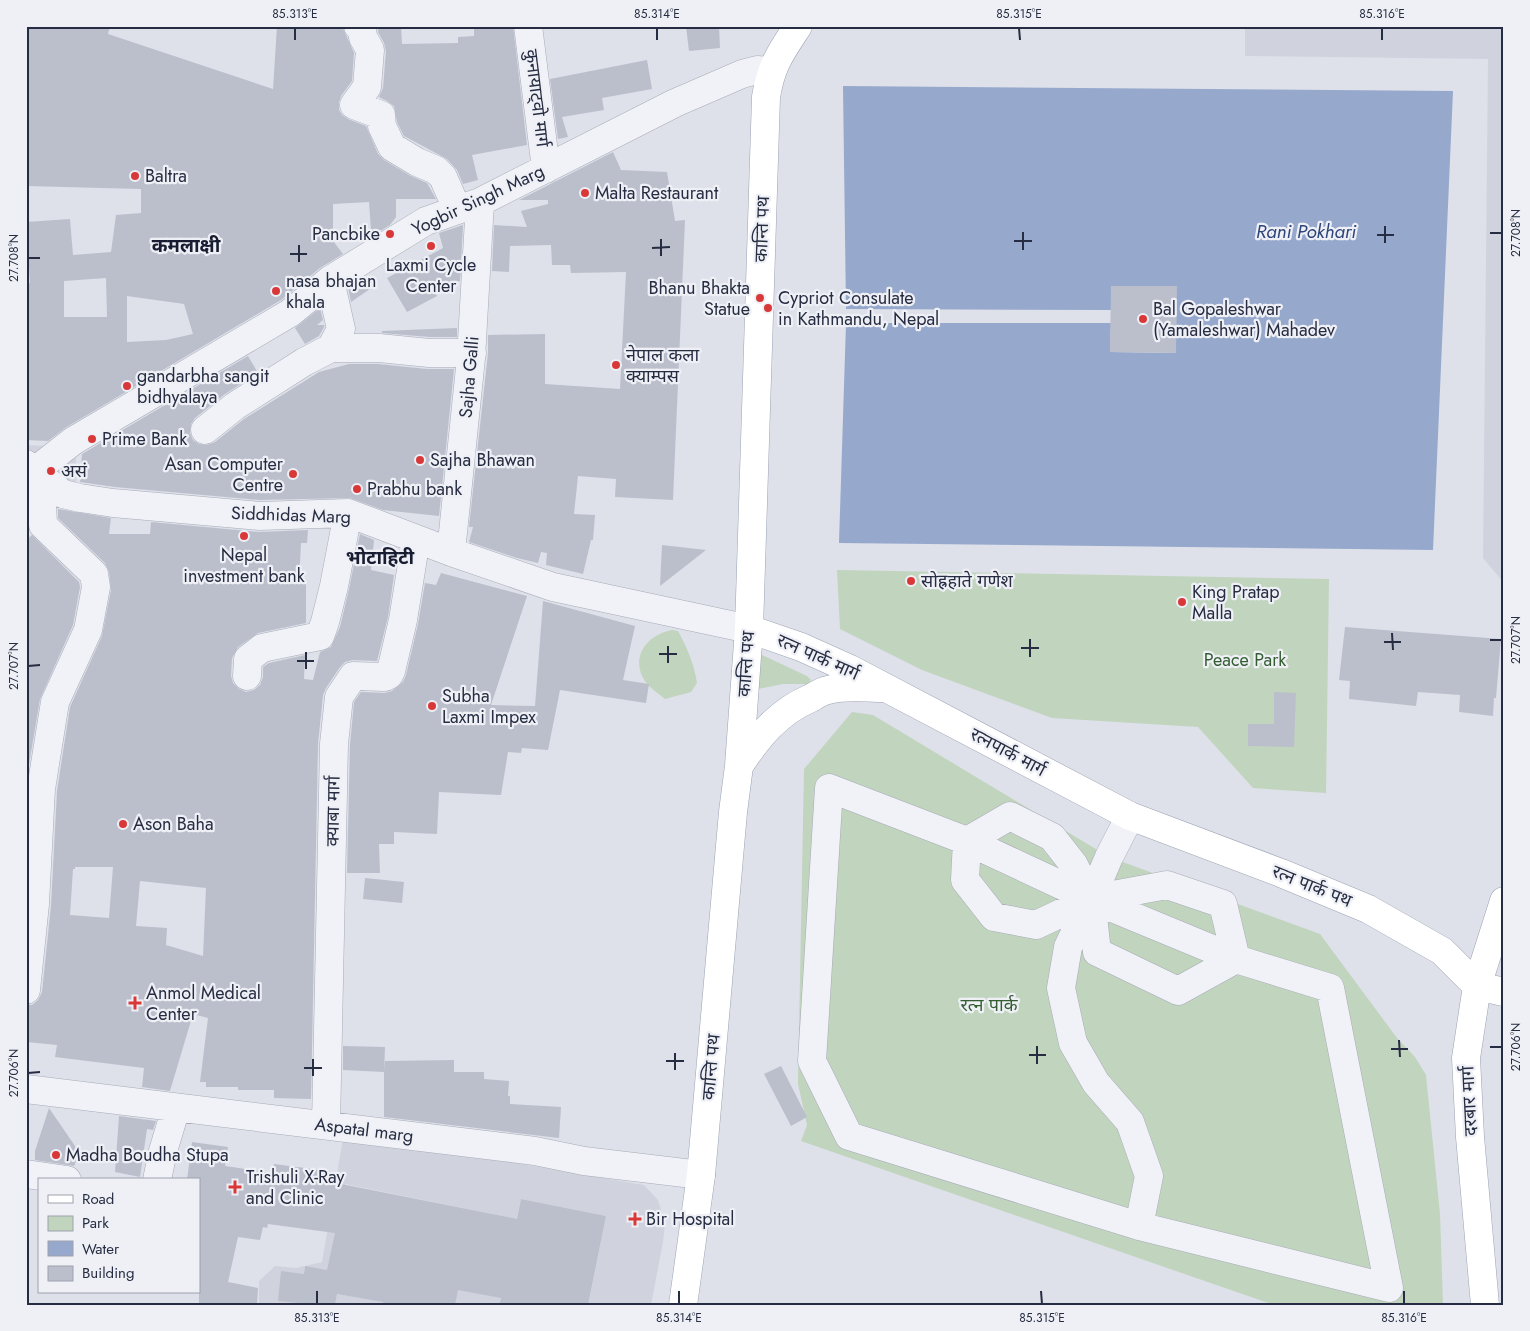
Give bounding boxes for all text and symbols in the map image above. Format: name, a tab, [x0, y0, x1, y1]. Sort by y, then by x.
text: 85.313°E	[272, 5, 318, 23]
text: 85.314°E	[634, 5, 680, 23]
text: 85.315°E	[996, 5, 1042, 23]
text: 85.316°E	[1359, 5, 1405, 23]
street label: कुनायाट्वो मार्ग	[518, 48, 556, 149]
street label: Yogbir Singh Marg	[408, 158, 548, 242]
place label: Baltra	[145, 163, 187, 189]
marker: Baltra	[129, 170, 141, 182]
place label: Malta Restaurant	[595, 180, 719, 206]
marker: Malta Restaurant	[579, 187, 591, 199]
street label: कान्ति पथ	[748, 195, 776, 262]
text: 27.708°N	[1507, 209, 1525, 257]
water label: Rani Pokhari	[1256, 218, 1357, 245]
place label: Pancbike	[312, 221, 380, 247]
marker: Pancbike	[384, 228, 396, 240]
district label: कमलाक्षी	[152, 232, 221, 259]
text: 27.708°N	[5, 234, 23, 282]
marker: Laxmi Cycle Center	[425, 240, 437, 252]
place label: Laxmi Cycle Center	[386, 252, 476, 299]
place label: nasa bhajan khala	[286, 268, 376, 315]
place label: Bhanu Bhakta Statue	[648, 275, 750, 322]
marker: nasa bhajan khala	[270, 285, 282, 297]
place label: Cypriot Consulate in Kathmandu, Nepal	[778, 285, 939, 332]
marker: Bhanu Bhakta Statue	[754, 292, 766, 304]
place label: Bal Gopaleshwar (Yamaleshwar) Mahadev	[1153, 296, 1335, 343]
marker: Cypriot Consulate in Kathmandu, Nepal	[762, 302, 774, 314]
marker: Bal Gopaleshwar (Yamaleshwar) Mahadev	[1137, 313, 1149, 325]
street label: Sajha Galli	[452, 335, 486, 419]
place label: नेपाल कला क्याम्पस	[626, 342, 700, 389]
marker: नेपाल कला क्याम्पस	[610, 359, 622, 371]
place label: gandarbha sangit bidhyalaya	[137, 363, 270, 410]
marker: gandarbha sangit bidhyalaya	[121, 380, 133, 392]
place label: Prime Bank	[102, 426, 187, 452]
marker: Prime Bank	[86, 433, 98, 445]
place label: Sajha Bhawan	[430, 447, 535, 473]
place label: Asan Computer Centre	[165, 451, 284, 498]
marker: Sajha Bhawan	[414, 454, 426, 466]
place label: असं	[61, 458, 88, 484]
marker: असं	[45, 465, 57, 477]
marker: Asan Computer Centre	[287, 468, 299, 480]
place label: Prabhu bank	[367, 476, 462, 502]
marker: Prabhu bank	[351, 483, 363, 495]
street label: Siddhidas Marg	[230, 500, 352, 530]
marker: Nepal investment bank	[238, 530, 250, 542]
place label: Nepal investment bank	[183, 542, 305, 589]
district label: भोटाहिटी	[346, 544, 415, 571]
place label: सोह्रहाते गणेश	[921, 568, 1013, 594]
marker: सोह्रहाते गणेश	[905, 575, 917, 587]
place label: King Pratap Malla	[1192, 579, 1280, 626]
marker: King Pratap Malla	[1176, 596, 1188, 608]
text: 27.707°N	[1507, 616, 1525, 664]
street label: रत्न पार्क मार्ग	[773, 627, 864, 687]
street label: कान्ति पथ	[731, 630, 761, 698]
text: 27.707°N	[5, 642, 23, 690]
park label: Peace Park	[1204, 647, 1286, 673]
place label: Subha Laxmi Impex	[442, 683, 536, 730]
marker: Subha Laxmi Impex	[426, 700, 438, 712]
street label: रत्नपार्क मार्ग	[965, 721, 1051, 783]
street label: क्याबा मार्ग	[319, 774, 347, 847]
place label: Ason Baha	[133, 811, 214, 837]
marker: Ason Baha	[117, 818, 129, 830]
street label: रत्न पार्क पथ	[1268, 858, 1356, 914]
place label: Anmol Medical Center	[146, 980, 261, 1027]
park label: रत्न पार्क	[961, 992, 1019, 1018]
marker: Anmol Medical Center	[128, 996, 142, 1010]
text: 27.706°N	[1507, 1023, 1525, 1071]
street label: कान्ति पथ	[695, 1032, 727, 1101]
text: 27.706°N	[5, 1049, 23, 1097]
street label: दरबार मार्ग	[1454, 1064, 1484, 1137]
street label: Aspatal marg	[313, 1111, 415, 1149]
place label: Madha Boudha Stupa	[66, 1142, 229, 1168]
marker: Madha Boudha Stupa	[50, 1149, 62, 1161]
place label: Trishuli X-Ray and Clinic	[246, 1164, 345, 1211]
legend	[38, 1178, 200, 1294]
marker: Trishuli X-Ray and Clinic	[228, 1180, 242, 1194]
text: Road	[82, 1188, 114, 1210]
place label: Bir Hospital	[646, 1206, 734, 1232]
text: Park	[82, 1212, 109, 1234]
marker: Bir Hospital	[628, 1212, 642, 1226]
text: Water	[82, 1238, 120, 1260]
text: Building	[82, 1262, 134, 1284]
text: 85.313°E	[294, 1309, 340, 1327]
text: 85.314°E	[656, 1309, 702, 1327]
text: 85.315°E	[1019, 1309, 1065, 1327]
text: 85.316°E	[1381, 1309, 1427, 1327]

